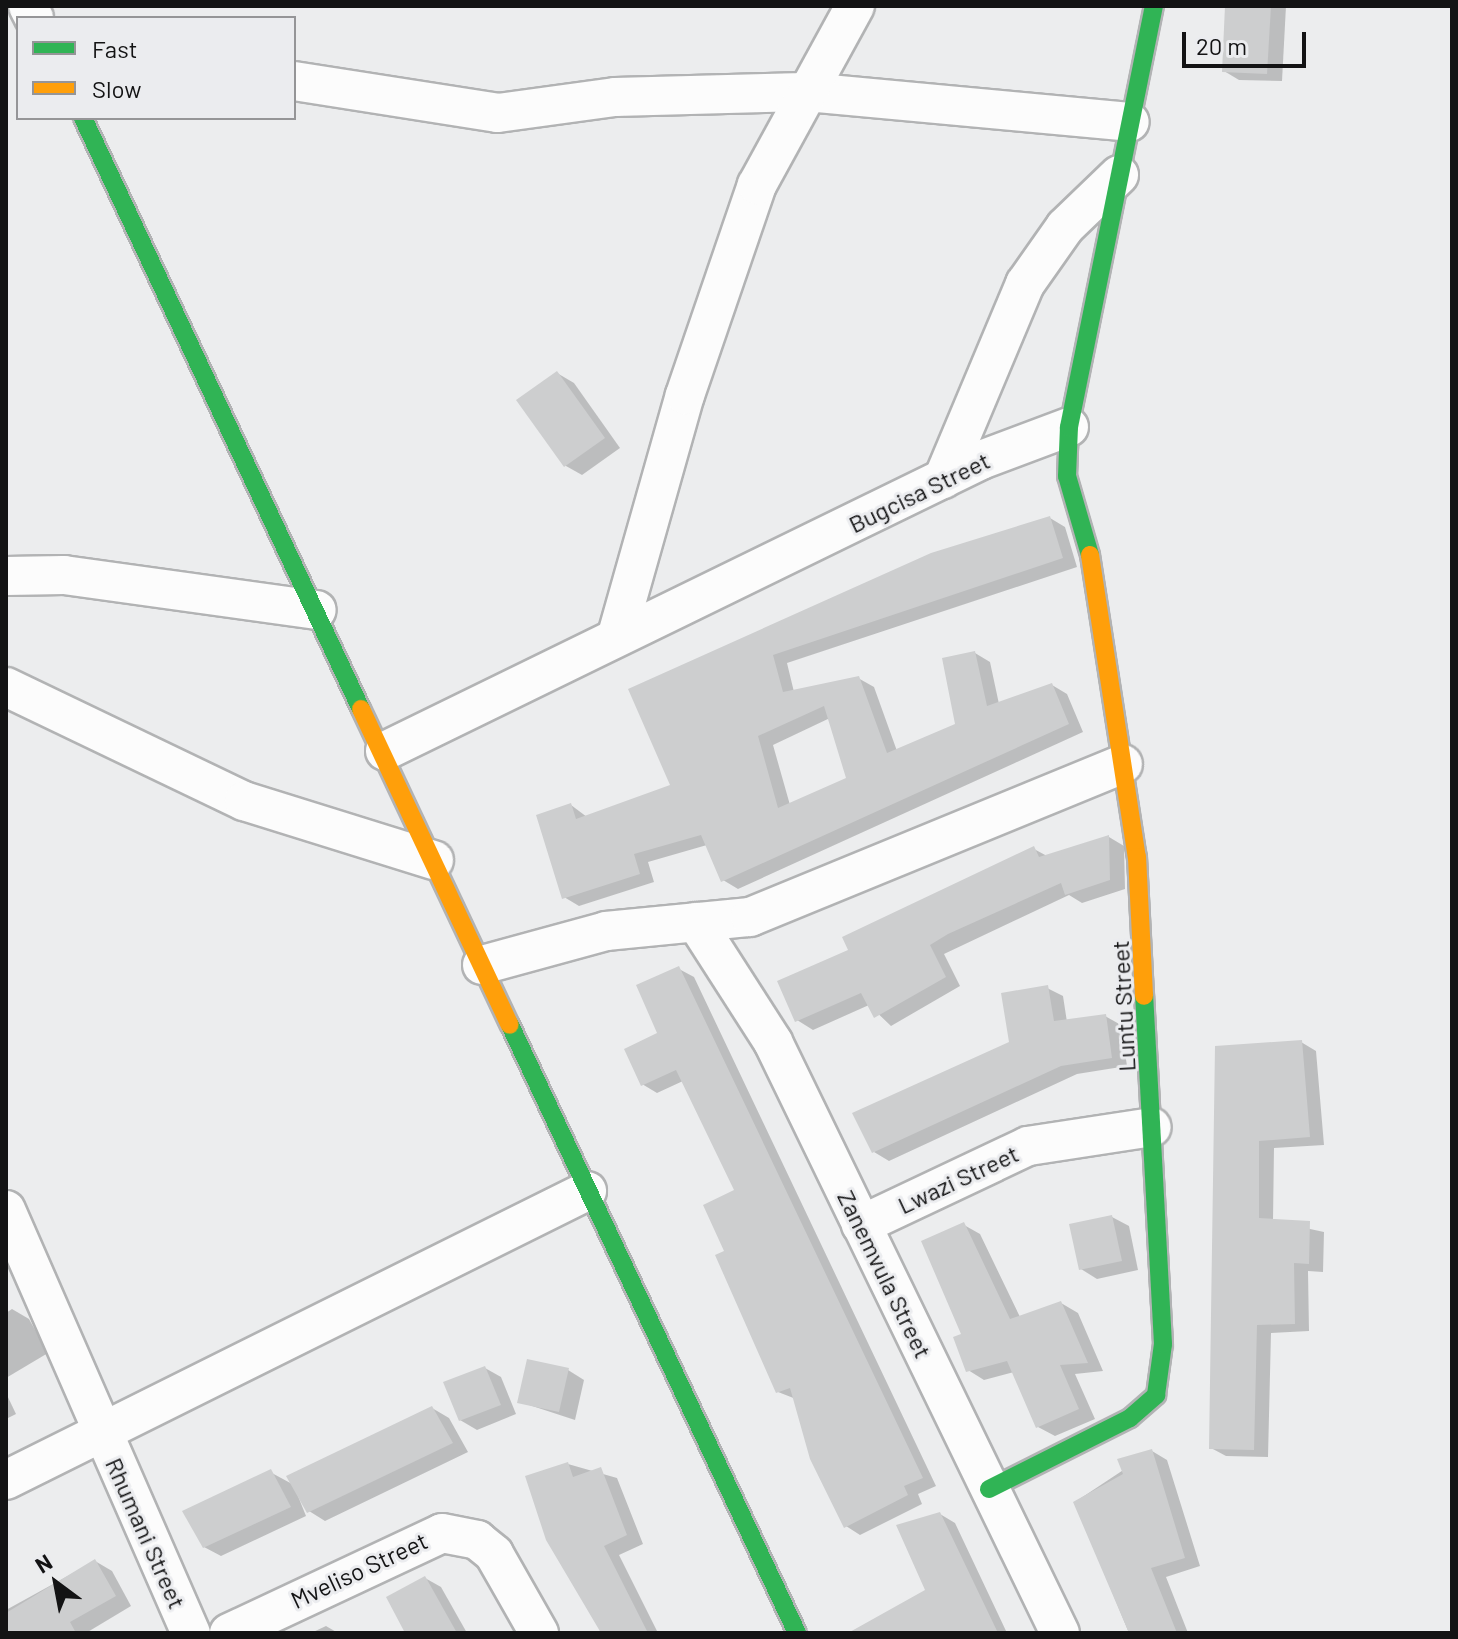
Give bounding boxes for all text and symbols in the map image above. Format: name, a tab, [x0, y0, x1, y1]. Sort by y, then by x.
legend	[16, 16, 296, 120]
scale bar	[1186, 16, 1310, 66]
text: 20 m	[1196, 31, 1247, 60]
text: Fast	[92, 34, 137, 63]
text: Slow	[92, 74, 141, 103]
street label: Bugcisa Street	[844, 445, 994, 539]
street label: Luntu Street	[1105, 940, 1141, 1072]
street label: Lwazi Street	[893, 1139, 1023, 1219]
street label: Zanemvula Street	[832, 1185, 938, 1363]
street label: Rhumani Street	[100, 1453, 192, 1613]
street label: Mveliso Street	[286, 1526, 432, 1614]
north arrow	[16, 1543, 96, 1623]
text: N	[30, 1548, 56, 1578]

